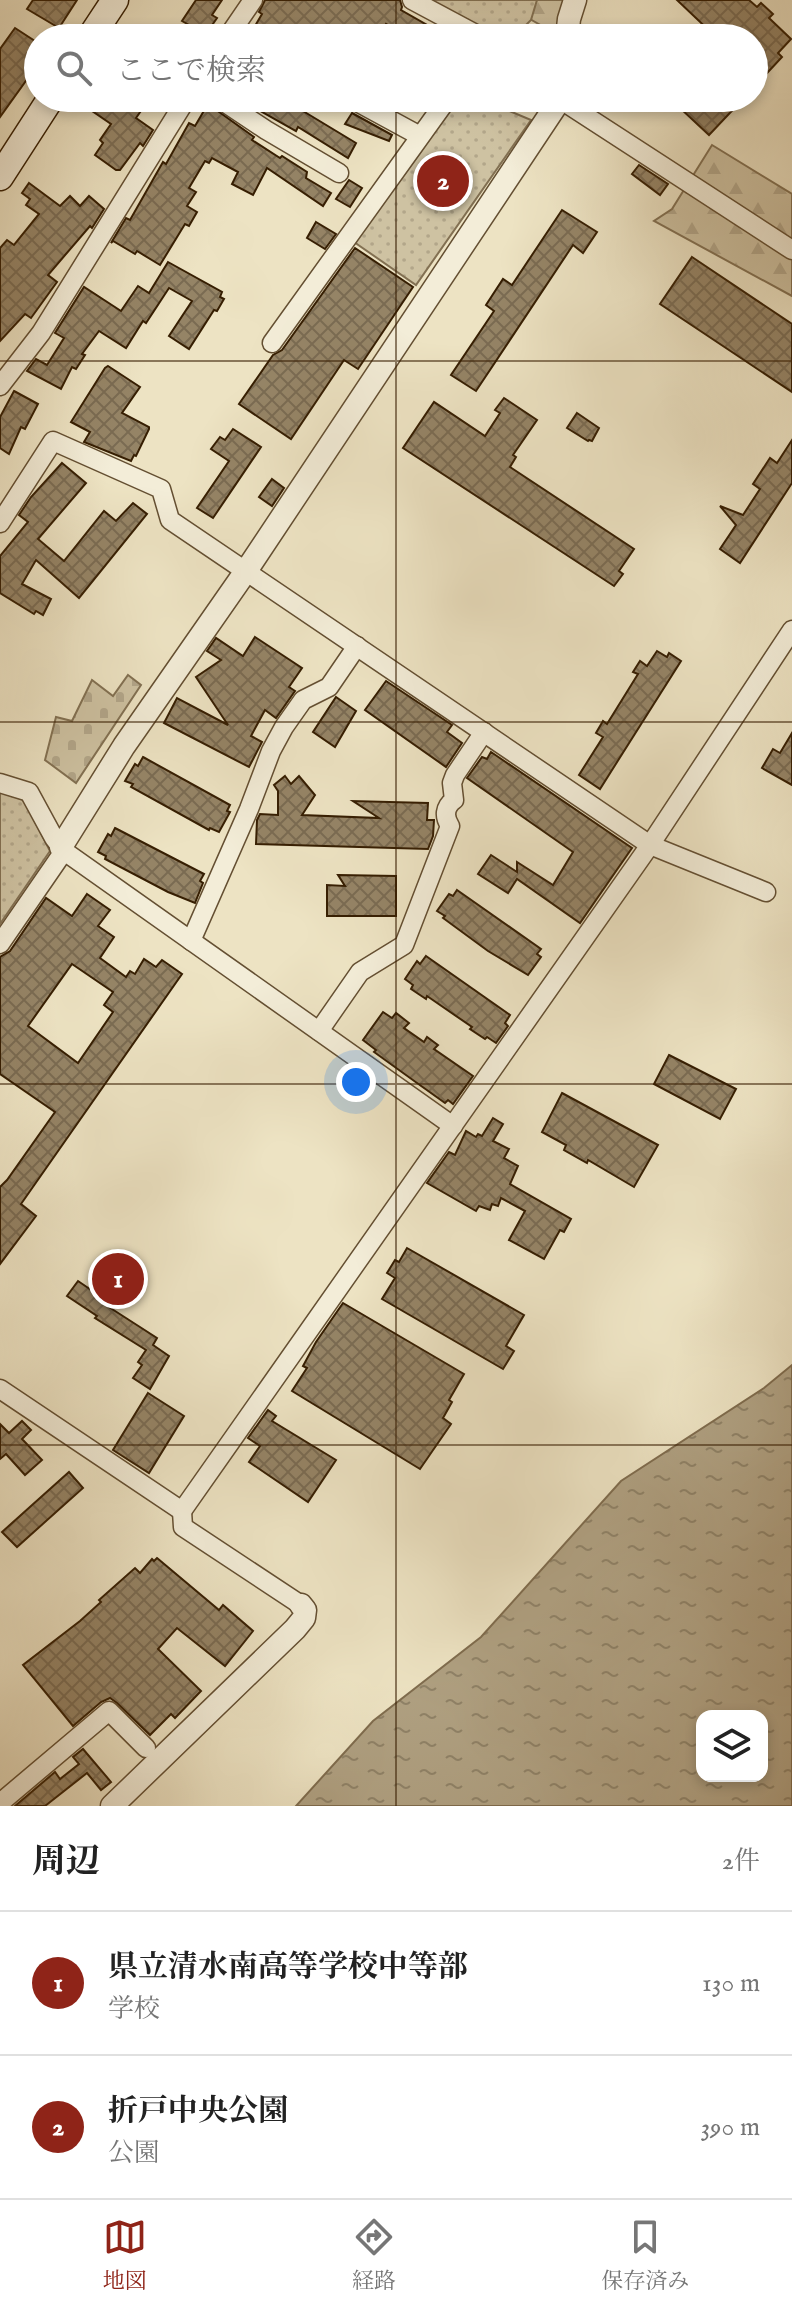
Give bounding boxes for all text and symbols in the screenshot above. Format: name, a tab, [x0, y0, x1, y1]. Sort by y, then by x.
search box	[24, 24, 768, 112]
icon: search	[52, 46, 96, 90]
text: ここで検索	[116, 53, 266, 91]
pin: 2	[417, 151, 469, 211]
your location	[336, 1062, 376, 1102]
pin: 1	[92, 1249, 144, 1309]
map controls	[696, 1710, 768, 1782]
button: layers	[696, 1710, 768, 1782]
text: 周辺	[32, 1841, 100, 1884]
text: 2件	[722, 1845, 760, 1878]
text: 県立清水南高等学校中等部	[108, 1949, 468, 1987]
text: 1	[53, 1967, 63, 2000]
text: 130 m	[702, 1967, 760, 2000]
text: 学校	[108, 1993, 160, 2026]
text: 折戸中央公園	[108, 2093, 288, 2131]
text: 2	[52, 2111, 64, 2144]
text: 390 m	[700, 2111, 760, 2144]
text: 公園	[108, 2137, 160, 2170]
tab: 地図	[103, 2215, 147, 2296]
tab: 経路	[352, 2215, 396, 2296]
tab: 保存済み	[601, 2215, 689, 2296]

